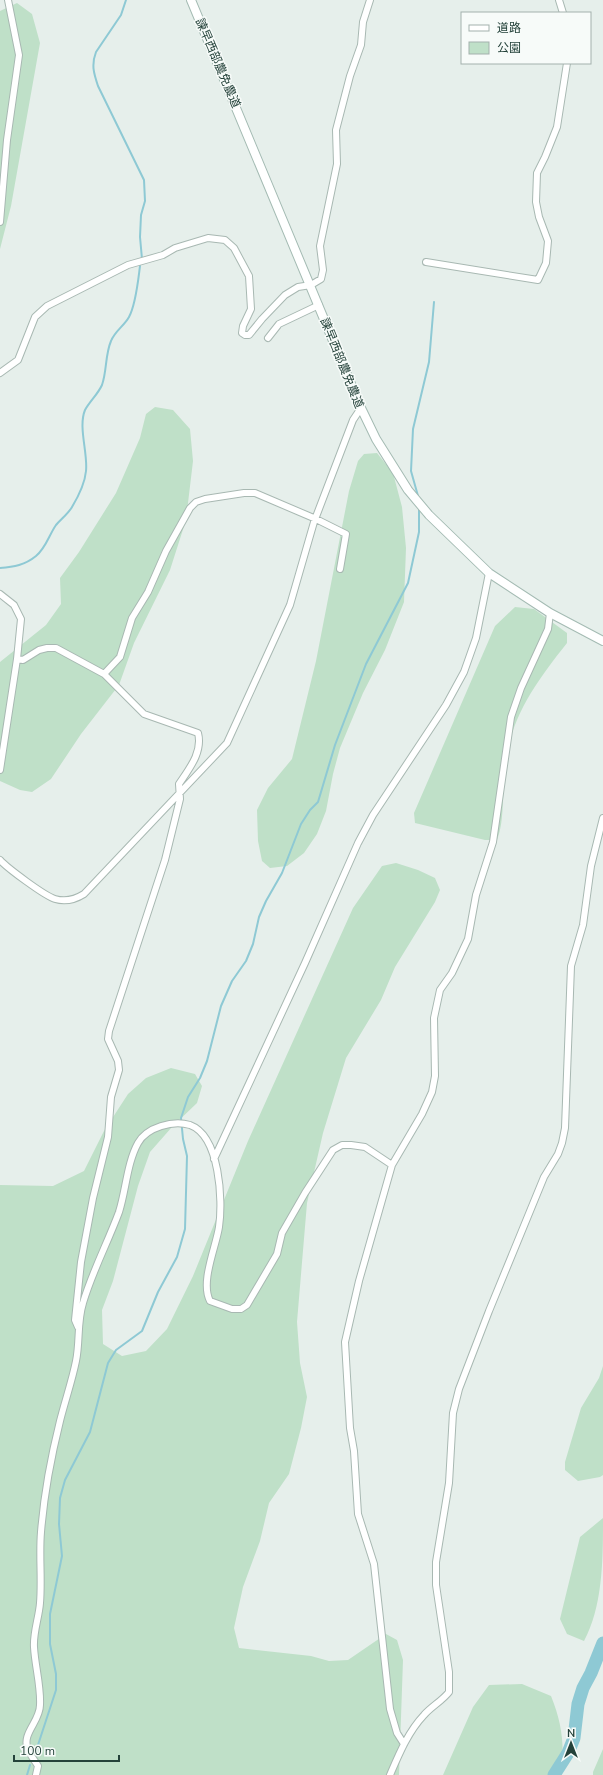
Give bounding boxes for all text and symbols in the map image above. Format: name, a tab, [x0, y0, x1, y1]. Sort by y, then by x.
legend	[461, 12, 591, 64]
street label: 諫早西部農免農道	[192, 16, 244, 110]
text: 道路	[497, 20, 521, 36]
text: 公園	[497, 40, 521, 56]
street label: 諫早西部農免農道	[317, 315, 367, 411]
north arrow	[551, 1723, 591, 1763]
text: N	[567, 1726, 575, 1741]
scale bar	[14, 1737, 119, 1763]
text: 100 m	[20, 1743, 55, 1759]

